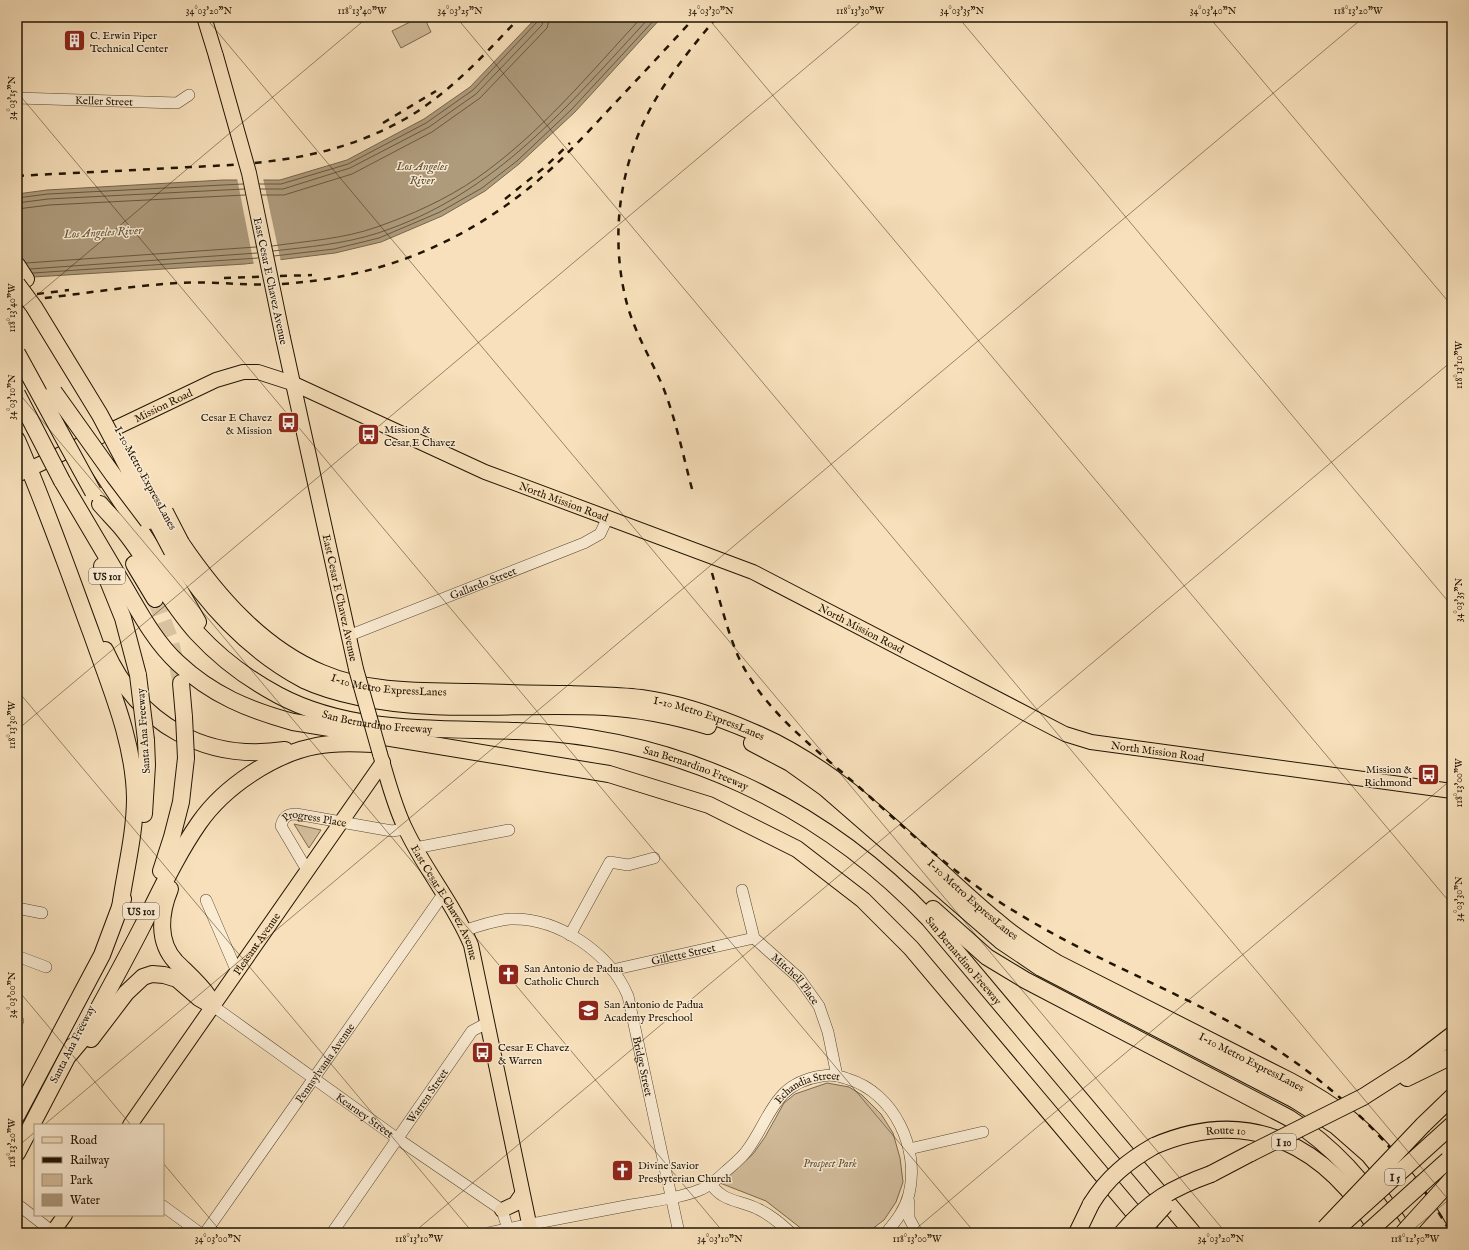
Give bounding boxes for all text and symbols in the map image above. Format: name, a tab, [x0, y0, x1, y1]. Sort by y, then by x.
text: 34°03'20"N	[186, 5, 233, 18]
text: 118°13'40"W	[337, 5, 387, 18]
text: 34°03'25"N	[437, 5, 483, 18]
text: 34°03'30"N	[688, 5, 734, 18]
text: 118°13'30"W	[836, 5, 884, 18]
text: 34°03'35"N	[940, 5, 984, 18]
text: 34°03'40"N	[1190, 5, 1237, 18]
text: 118°13'20"W	[1334, 5, 1383, 18]
building icon: C. Erwin Piper Technical Center	[62, 28, 88, 54]
place label: C. Erwin Piper Technical Center	[90, 29, 168, 56]
text: 34°03'15"N	[6, 76, 19, 120]
street label: Keller Street	[75, 94, 133, 110]
water label: Los Angeles River	[396, 159, 448, 188]
street label: East Cesar E Chavez Avenue	[250, 216, 290, 346]
water label: Los Angeles River	[63, 223, 143, 243]
text: 118°13'40"W	[6, 283, 19, 333]
text: 118°13'10"W	[1453, 341, 1466, 389]
text: 34°03'10"N	[6, 374, 19, 420]
street label: Mission Road	[132, 386, 195, 426]
bus stop icon: Cesar E Chavez & Mission	[275, 410, 301, 436]
place label: Cesar E Chavez & Mission	[201, 411, 272, 438]
bus stop icon: Mission & Cesar E Chavez	[356, 422, 382, 448]
place label: Mission & Cesar E Chavez	[384, 423, 455, 450]
street label: I-10 Metro ExpressLanes	[111, 424, 179, 533]
street label: North Mission Road	[517, 479, 610, 525]
street label: East Cesar E Chavez Avenue	[318, 533, 360, 663]
street label: Gallardo Street	[448, 564, 519, 603]
road number: US 101	[89, 568, 125, 584]
text: 34°03'35"N	[1453, 578, 1466, 622]
street label: North Mission Road	[816, 601, 906, 657]
street label: I-10 Metro ExpressLanes	[329, 671, 447, 700]
street label: Santa Ana Freeway	[134, 687, 154, 774]
street label: I-10 Metro ExpressLanes	[652, 694, 767, 744]
text: 118°13'30"W	[6, 701, 19, 749]
street label: San Bernardino Freeway	[320, 708, 433, 737]
street label: North Mission Road	[1110, 739, 1205, 765]
street label: San Bernardino Freeway	[642, 743, 751, 795]
text: 118°13'00"W	[1453, 758, 1466, 808]
bus stop icon: Mission & Richmond	[1415, 762, 1441, 788]
place label: Mission & Richmond	[1364, 763, 1412, 790]
street label: Progress Place	[279, 808, 348, 831]
street label: East Cesar E Chavez Avenue	[407, 843, 480, 962]
street label: I-10 Metro ExpressLanes	[924, 856, 1021, 944]
text: 34°03'30"N	[1453, 876, 1466, 922]
road number: US 101	[123, 903, 159, 919]
street label: Pleasant Avenue	[230, 910, 284, 978]
street label: San Bernardino Freeway	[922, 914, 1005, 1009]
street label: Gillette Street	[650, 941, 717, 969]
street label: Mitchell Place	[768, 951, 822, 1008]
church icon: San Antonio de Padua Catholic Church	[496, 961, 522, 987]
place label: San Antonio de Padua Catholic Church	[524, 962, 624, 989]
text: 34°03'00"N	[6, 971, 19, 1018]
school or university icon: San Antonio de Padua Academy Preschool	[576, 997, 602, 1023]
place label: San Antonio de Padua Academy Preschool	[603, 998, 704, 1025]
street label: Santa Ana Freeway	[47, 1003, 99, 1086]
street label: Pennsylvania Avenue	[293, 1021, 358, 1106]
street label: I-10 Metro ExpressLanes	[1196, 1030, 1306, 1095]
street label: Bridge Street	[629, 1035, 655, 1098]
bus stop icon: Cesar E Chavez & Warren	[469, 1040, 495, 1066]
place label: Cesar E Chavez & Warren	[498, 1041, 569, 1068]
street label: Warren Street	[404, 1066, 452, 1126]
street label: Echandia Street	[772, 1069, 842, 1107]
street label: Kearney Street	[333, 1090, 396, 1142]
text: 118°13'20"W	[6, 1118, 19, 1167]
legend	[34, 1124, 164, 1216]
street label: Route 10	[1205, 1124, 1247, 1139]
text: Road	[70, 1133, 98, 1148]
road number: I 10	[1272, 1134, 1296, 1150]
text: Railway	[70, 1153, 109, 1168]
park label: Prospect Park	[803, 1157, 857, 1171]
church icon: Divine Savior Presbyterian Church	[610, 1158, 636, 1184]
place label: Divine Savior Presbyterian Church	[638, 1159, 731, 1186]
road number: I 5	[1385, 1169, 1405, 1185]
text: Park	[70, 1173, 93, 1188]
text: Water	[70, 1193, 101, 1208]
text: 34°03'00"N	[195, 1233, 242, 1246]
text: 118°13'10"W	[395, 1233, 443, 1246]
text: 34°03'10"N	[697, 1233, 743, 1246]
text: 118°13'00"W	[892, 1233, 942, 1246]
text: 34°03'20"N	[1198, 1233, 1245, 1246]
text: 118°12'50"W	[1391, 1233, 1440, 1246]

